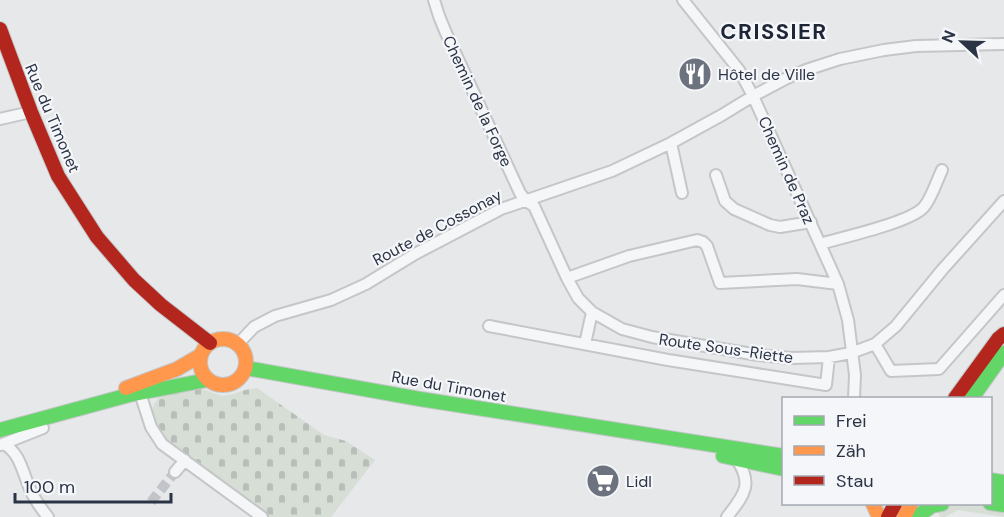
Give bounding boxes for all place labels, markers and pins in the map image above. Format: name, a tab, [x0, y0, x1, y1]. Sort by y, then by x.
restaurant icon: Hôtel de Ville	[677, 56, 713, 92]
place label: Hôtel de Ville	[718, 64, 815, 85]
supermarket icon: Lidl	[585, 463, 621, 499]
place label: Lidl	[626, 471, 652, 492]

